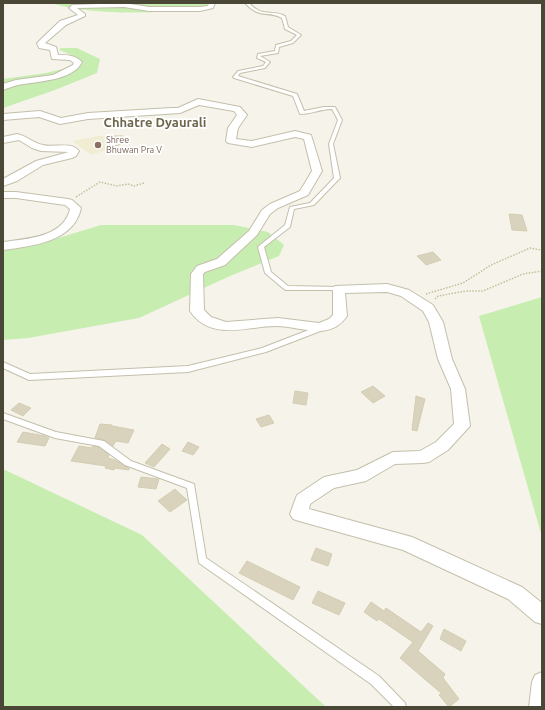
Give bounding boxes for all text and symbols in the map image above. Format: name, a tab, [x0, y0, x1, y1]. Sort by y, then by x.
district label: Chhatre Dyaurali	[104, 115, 206, 129]
place label: Shree Bhuwan Pra V	[106, 135, 162, 155]
marker: Shree Bhuwan Pra V	[93, 140, 103, 150]

